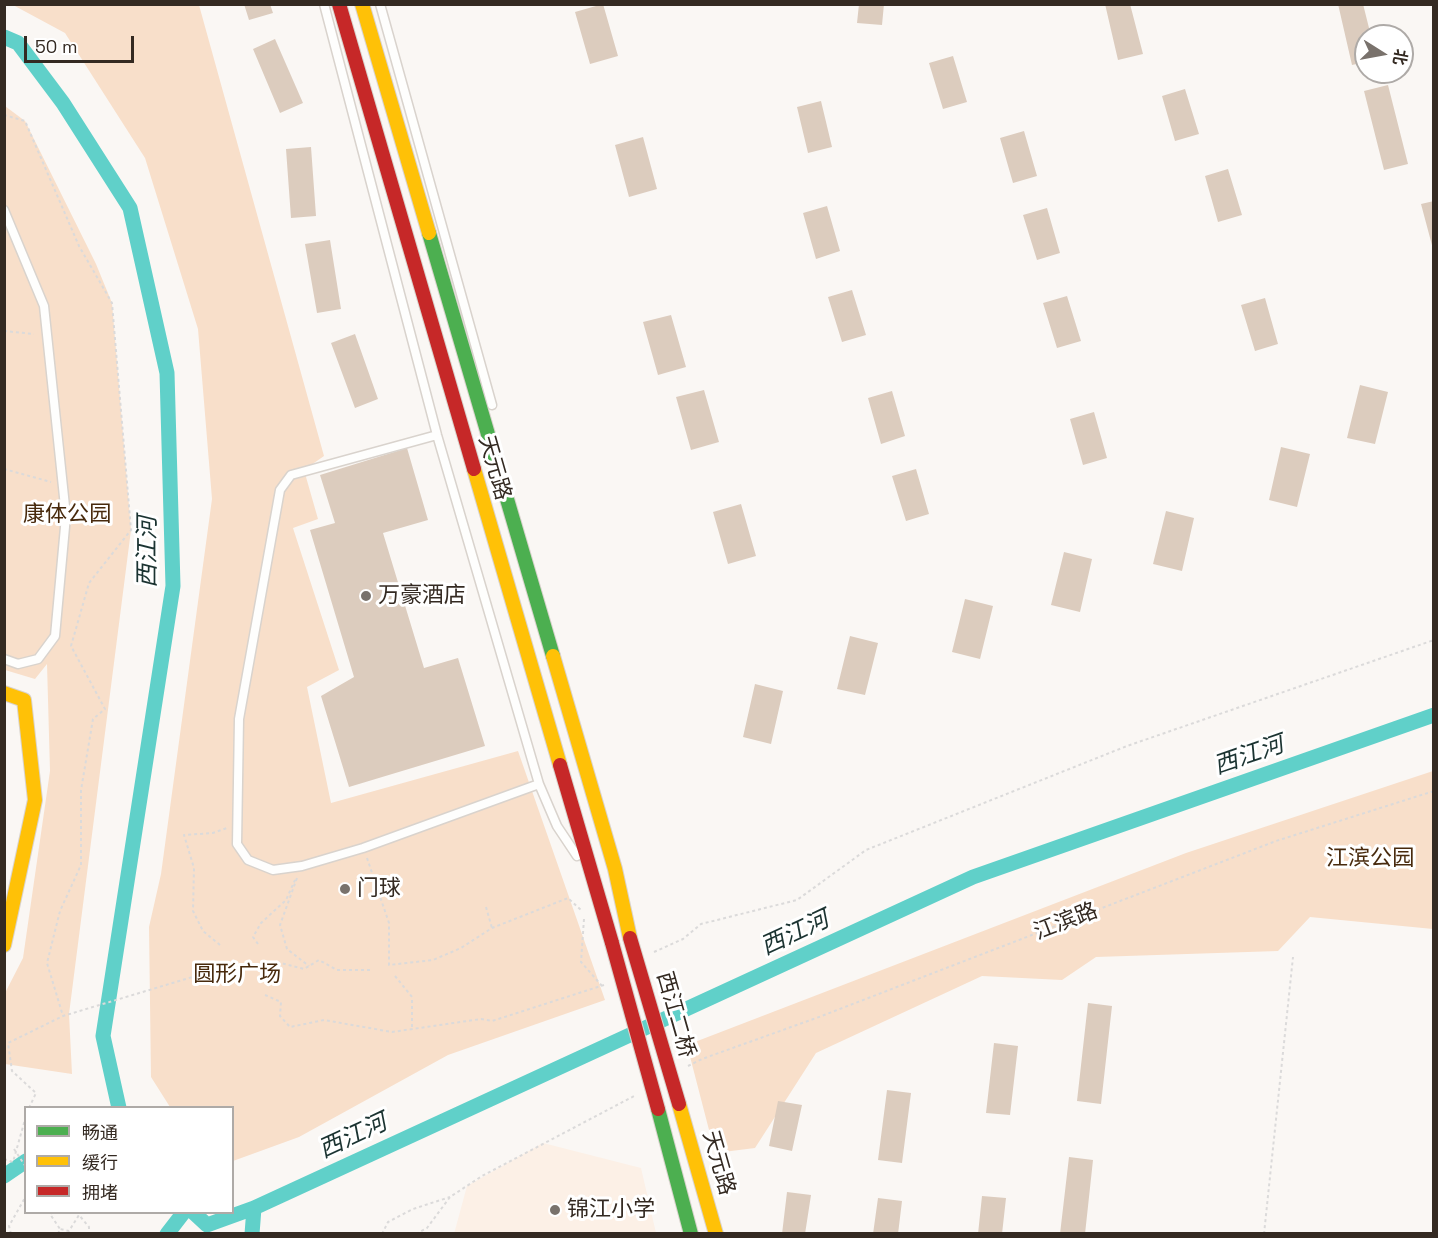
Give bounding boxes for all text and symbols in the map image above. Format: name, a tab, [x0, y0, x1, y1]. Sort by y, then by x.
scale bar	[27, 24, 136, 62]
north arrow	[1354, 24, 1414, 84]
text: 50 m	[35, 35, 77, 58]
text: 北	[1388, 47, 1412, 67]
street label: 天元路	[472, 433, 516, 503]
park label: 康体公园	[23, 502, 111, 528]
water label: 西江河	[134, 516, 162, 588]
place label: 万豪酒店	[378, 583, 466, 609]
marker: 万豪酒店	[359, 589, 373, 603]
water label: 西江河	[1210, 731, 1288, 781]
park label: 江滨公园	[1326, 846, 1414, 872]
place label: 门球	[357, 876, 401, 902]
marker: 门球	[338, 882, 352, 896]
street label: 江滨路	[1030, 898, 1102, 946]
water label: 西江河	[756, 906, 834, 962]
park label: 圆形广场	[193, 962, 281, 988]
street label: 西江二桥	[650, 969, 700, 1061]
legend	[24, 1106, 234, 1214]
water label: 西江河	[314, 1109, 392, 1165]
text: 畅通	[82, 1121, 118, 1144]
street label: 天元路	[696, 1128, 740, 1198]
text: 缓行	[82, 1151, 118, 1174]
text: 拥堵	[82, 1181, 118, 1204]
place label: 锦江小学	[567, 1197, 655, 1223]
marker: 锦江小学	[548, 1203, 562, 1217]

